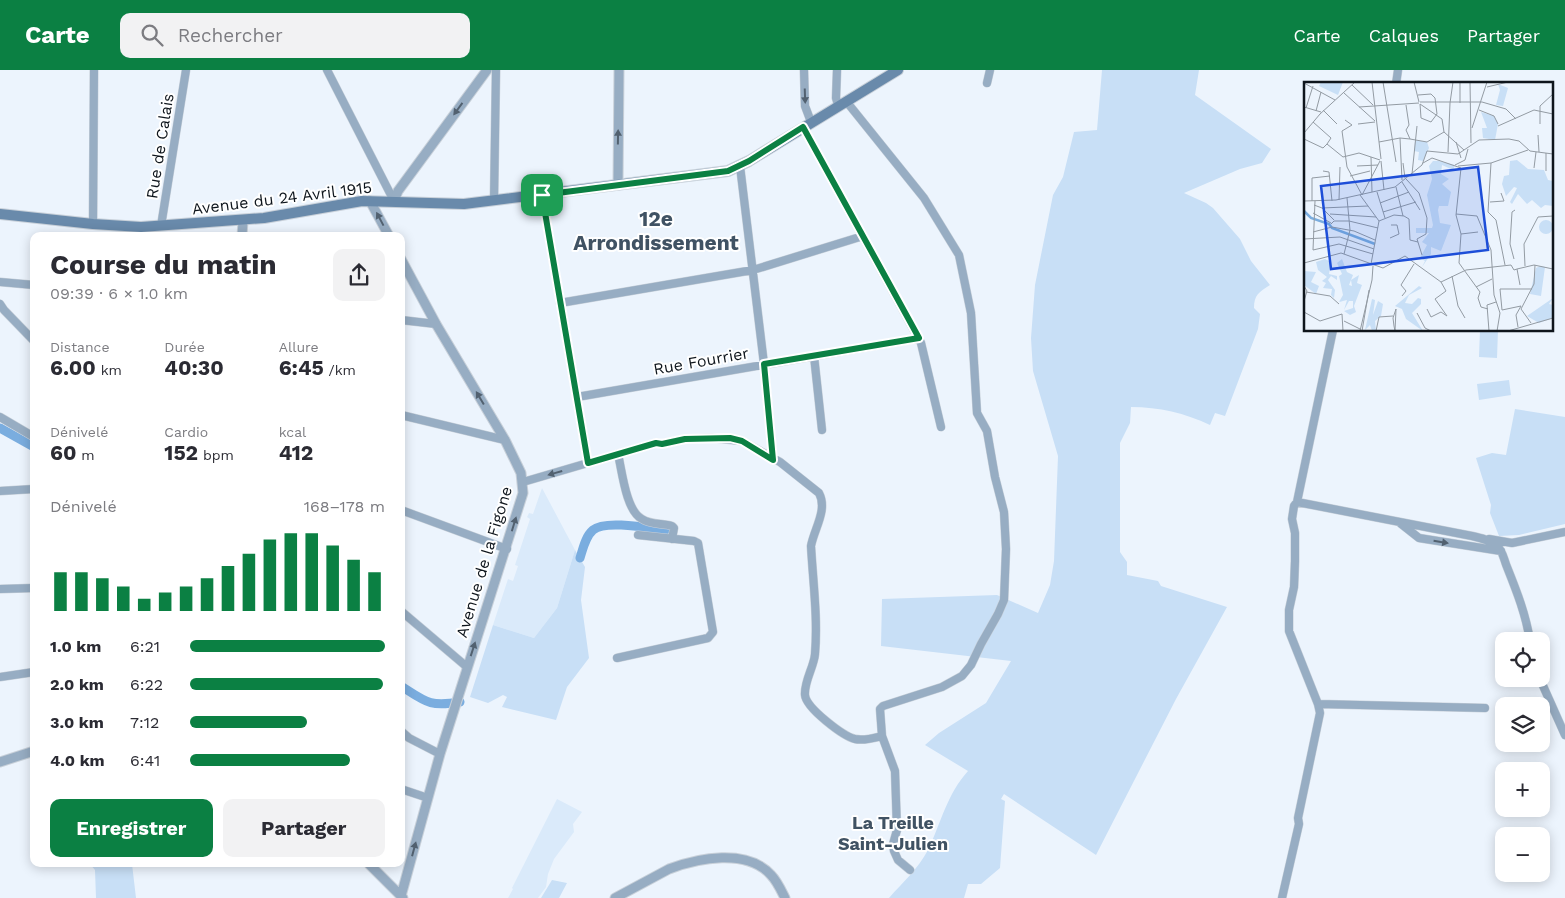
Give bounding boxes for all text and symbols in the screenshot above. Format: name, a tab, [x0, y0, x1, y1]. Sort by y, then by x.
search box	[120, 13, 470, 58]
text: Carte	[25, 21, 90, 49]
icon: search	[138, 21, 166, 49]
text: Rechercher	[178, 24, 283, 47]
text: Carte	[1293, 25, 1341, 46]
text: Calques	[1369, 25, 1439, 46]
text: Partager	[1467, 25, 1540, 46]
inset map	[1304, 82, 1552, 331]
one-way arrow	[801, 89, 809, 105]
street label: Rue de Calais	[142, 92, 178, 200]
one-way arrow	[453, 102, 463, 116]
one-way arrow	[614, 128, 622, 144]
pin	[521, 174, 563, 216]
street label: Avenue du 24 Avril 1915	[191, 178, 373, 218]
icon: arrive	[528, 181, 556, 209]
district label: 12e Arrondissement	[573, 206, 739, 255]
one-way arrow	[376, 211, 384, 226]
text: Course du matin	[50, 248, 277, 281]
button: share	[333, 249, 385, 301]
text: 09:39 · 6 × 1.0 km	[50, 284, 188, 303]
text: Distance	[50, 339, 110, 355]
text: Durée	[164, 339, 205, 355]
text: Allure	[279, 339, 319, 355]
street label: Rue Fourrier	[652, 343, 751, 379]
text: 6.00	[50, 355, 96, 380]
text: 40:30	[164, 355, 224, 380]
text: 6:45	[279, 355, 324, 380]
text: km	[96, 362, 122, 378]
text: /km	[324, 362, 356, 378]
one-way arrow	[476, 391, 485, 404]
text: Dénivelé	[50, 424, 108, 440]
text: Cardio	[164, 424, 208, 440]
text: kcal	[279, 424, 306, 440]
text: 60	[50, 440, 76, 465]
text: 152	[164, 440, 198, 465]
text: 412	[279, 440, 313, 465]
text: m	[76, 447, 95, 463]
text: bpm	[198, 447, 234, 463]
one-way arrow	[548, 469, 563, 477]
street label: Avenue de la Figone	[452, 484, 516, 640]
text: Dénivelé	[50, 497, 117, 516]
text: 168–178 m	[304, 497, 385, 516]
one-way arrow	[511, 516, 519, 531]
one-way arrow	[1434, 538, 1450, 546]
map controls	[1495, 632, 1550, 882]
button: locate	[1495, 632, 1550, 687]
text: 1.0 km	[50, 637, 101, 656]
text: 6:21	[130, 637, 160, 656]
one-way arrow	[470, 641, 478, 656]
text: 2.0 km	[50, 675, 104, 694]
text: 6:22	[130, 675, 163, 694]
button: layers	[1495, 697, 1550, 752]
text: 3.0 km	[50, 713, 104, 732]
text: 7:12	[130, 713, 159, 732]
text: 4.0 km	[50, 751, 105, 770]
text: 6:41	[130, 751, 160, 770]
button: +	[1495, 762, 1550, 817]
button: Enregistrer	[50, 799, 213, 857]
button: Partager	[223, 799, 385, 857]
district label: La Treille Saint-Julien	[838, 812, 948, 854]
button: −	[1495, 827, 1550, 882]
one-way arrow	[410, 841, 418, 856]

